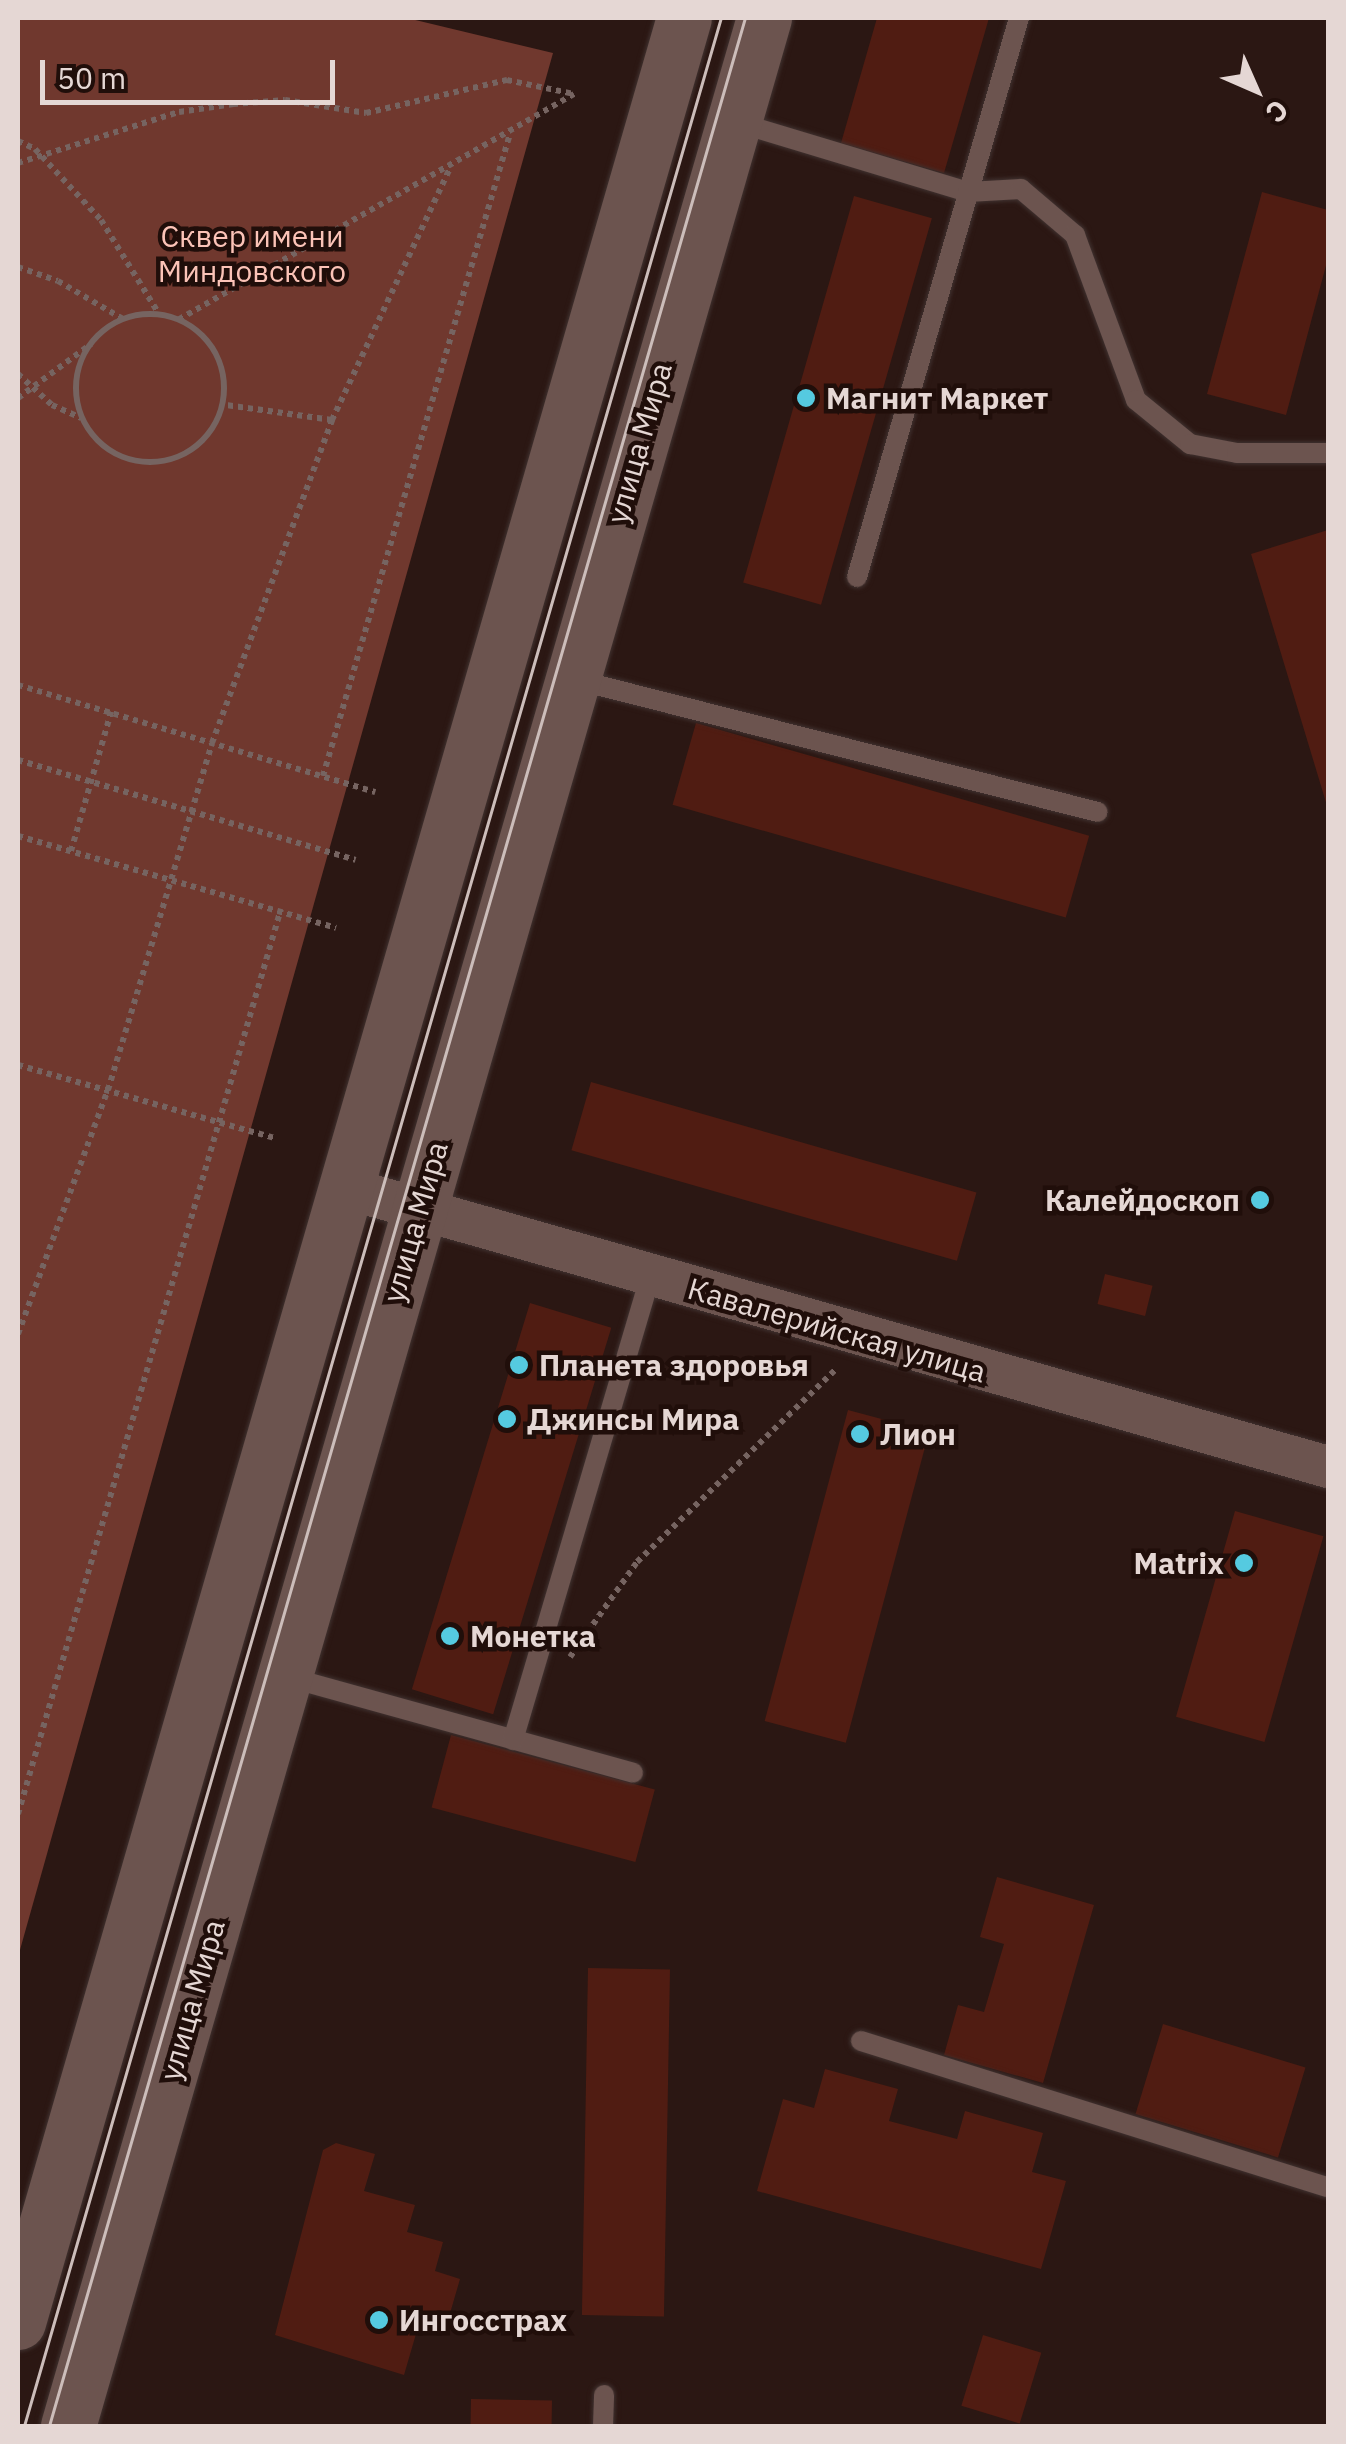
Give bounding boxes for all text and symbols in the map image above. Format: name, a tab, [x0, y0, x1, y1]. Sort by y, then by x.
scale bar	[45, 40, 340, 102]
north arrow	[1206, 40, 1306, 140]
text: 50 m	[57, 58, 126, 97]
text: С	[1258, 92, 1297, 131]
park label: Сквер имени Миндовского	[158, 218, 346, 288]
street label: улица Мира	[599, 358, 679, 528]
place label: Магнит Маркет	[826, 380, 1048, 416]
marker: Магнит Маркет	[795, 387, 817, 409]
street label: улица Мира	[375, 1137, 455, 1307]
place label: Калейдоскоп	[1045, 1182, 1240, 1218]
marker: Калейдоскоп	[1249, 1189, 1271, 1211]
street label: Кавалерийская улица	[684, 1270, 990, 1390]
place label: Планета здоровья	[539, 1347, 809, 1383]
marker: Планета здоровья	[508, 1354, 530, 1376]
place label: Джинсы Мира	[527, 1401, 739, 1437]
marker: Джинсы Мира	[496, 1408, 518, 1430]
place label: Лион	[880, 1416, 956, 1452]
marker: Лион	[849, 1423, 871, 1445]
place label: Matrix	[1134, 1545, 1224, 1581]
marker: Matrix	[1233, 1552, 1255, 1574]
place label: Монетка	[470, 1618, 596, 1654]
marker: Монетка	[439, 1625, 461, 1647]
street label: улица Мира	[152, 1915, 232, 2085]
place label: Ингосстрах	[399, 2302, 567, 2338]
marker: Ингосстрах	[368, 2309, 390, 2331]

